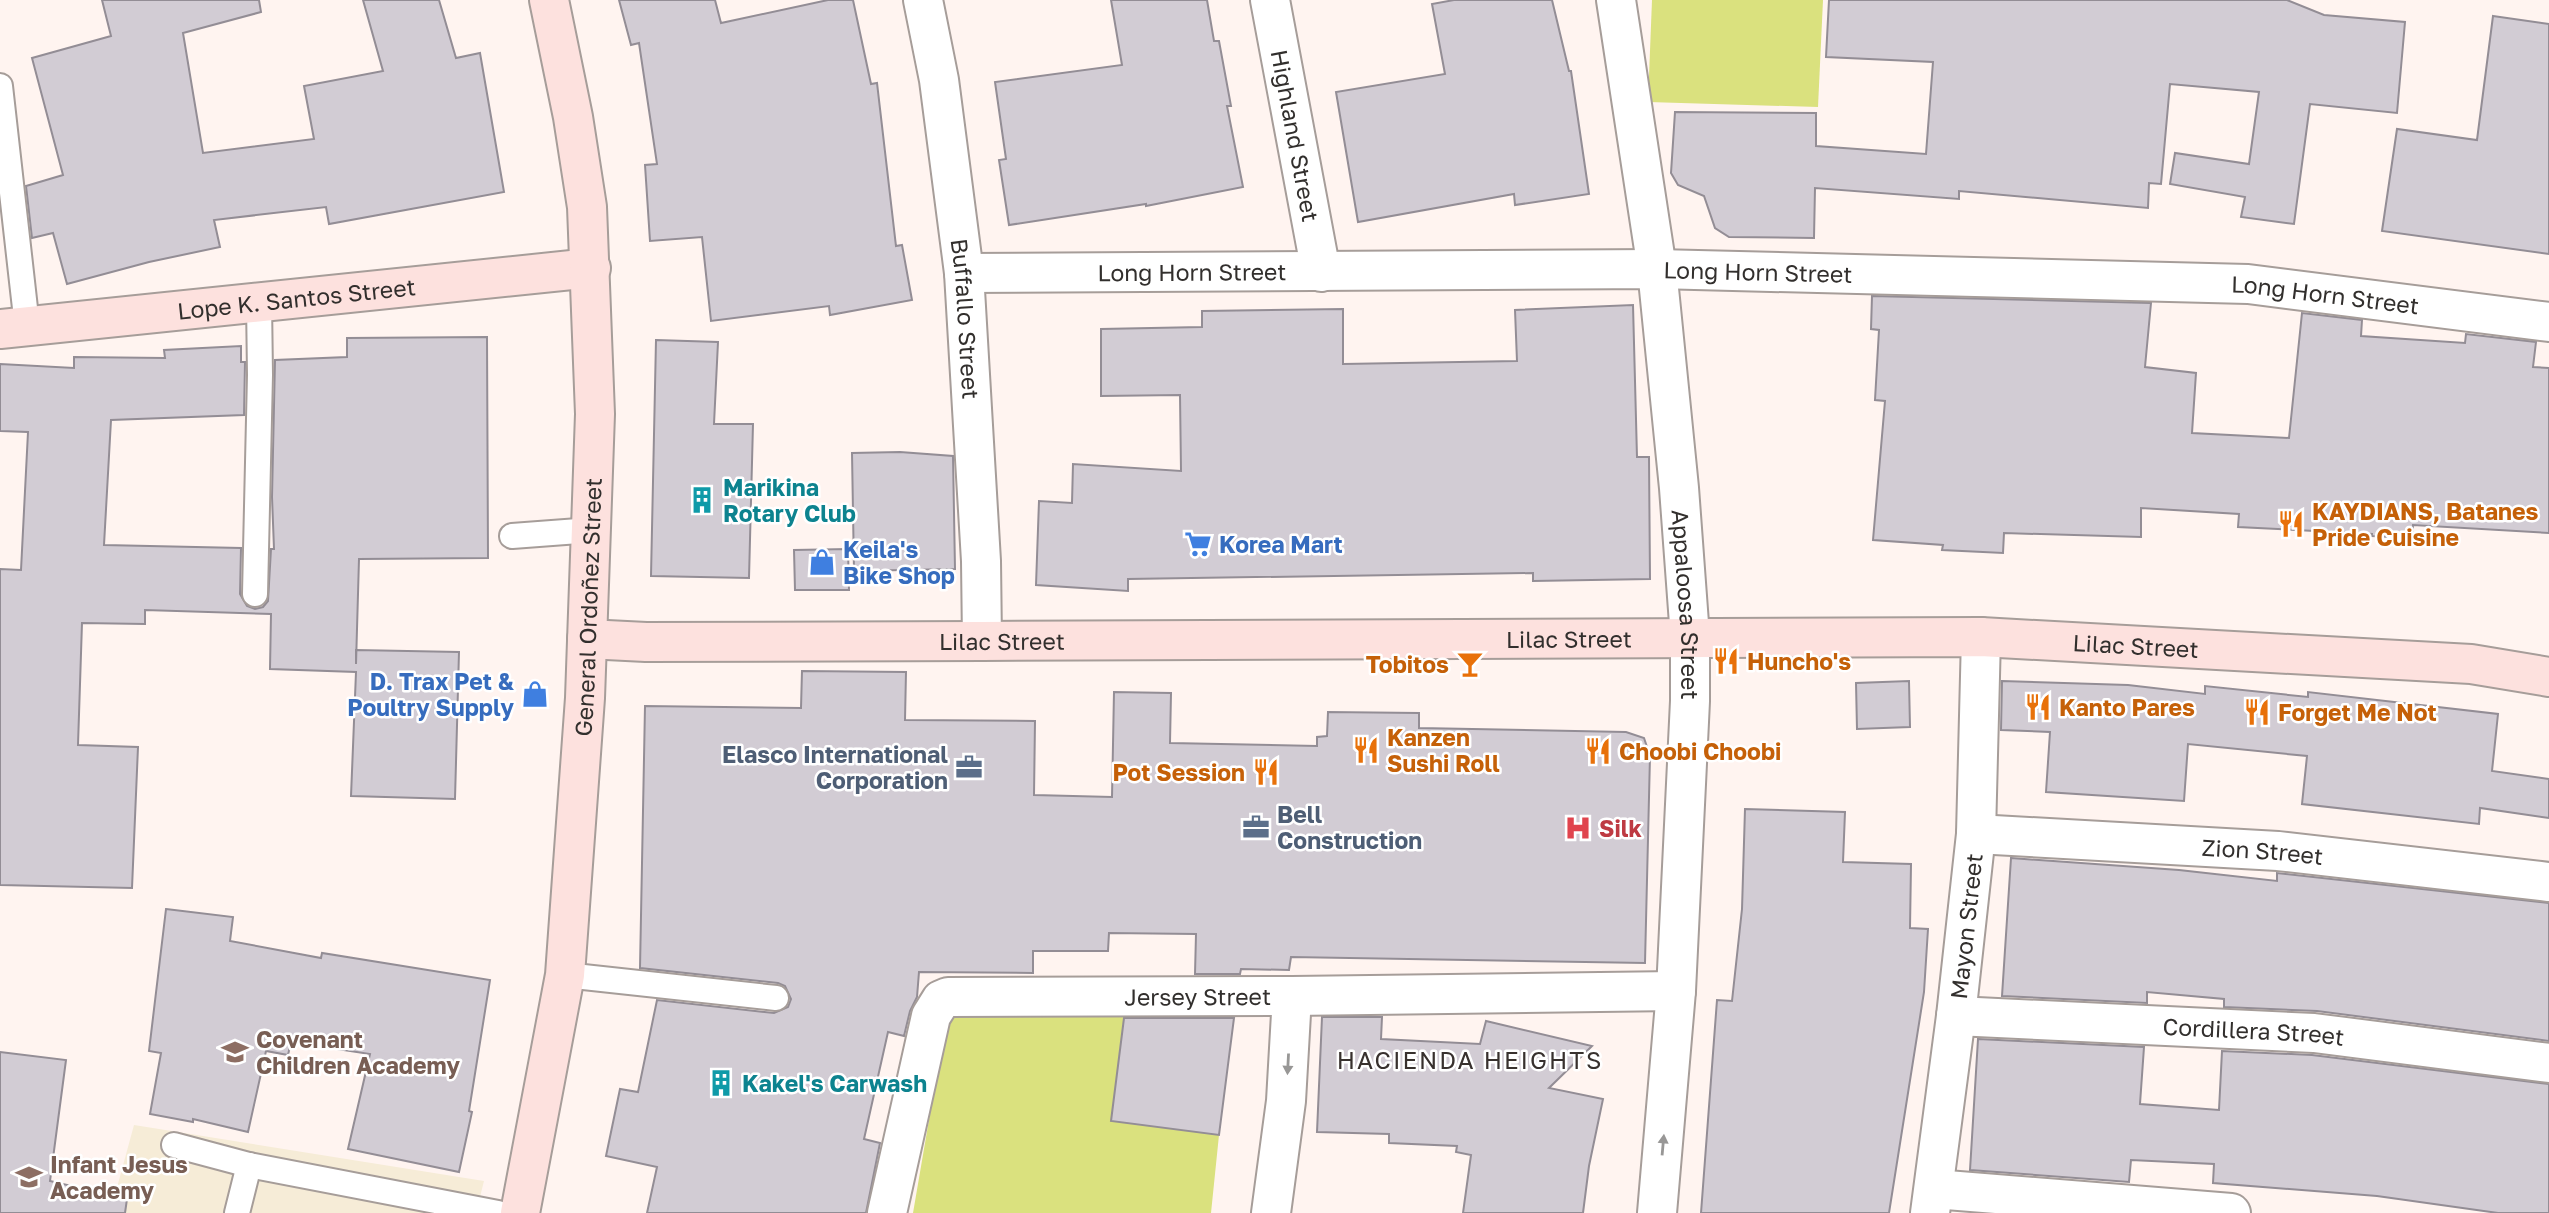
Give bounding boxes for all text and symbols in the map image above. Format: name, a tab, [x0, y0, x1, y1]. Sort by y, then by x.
street label: Highland Street	[1266, 47, 1325, 224]
street label: Buffallo Street	[946, 237, 985, 400]
street label: Long Horn Street	[1663, 255, 1853, 288]
street label: Long Horn Street	[1097, 257, 1287, 286]
street label: Long Horn Street	[2231, 270, 2421, 319]
street label: Lope K. Santos Street	[176, 272, 417, 325]
place label: Marikina Rotary Club	[723, 473, 856, 527]
street label: General Ordoñez Street	[568, 477, 607, 737]
building icon: Marikina Rotary Club	[687, 485, 717, 515]
place label: KAYDIANS, Batanes Pride Cuisine	[2312, 497, 2538, 551]
street label: Appaloosa Street	[1667, 508, 1704, 700]
restaurant icon: KAYDIANS, Batanes Pride Cuisine	[2276, 509, 2306, 539]
supermarket icon: Korea Mart	[1183, 529, 1213, 559]
place label: Korea Mart	[1219, 530, 1343, 558]
place label: Keila's Bike Shop	[843, 535, 955, 589]
shop icon: Keila's Bike Shop	[807, 547, 837, 577]
street label: Lilac Street	[1506, 624, 1632, 653]
street label: Lilac Street	[939, 627, 1065, 655]
street label: Lilac Street	[2072, 628, 2199, 663]
restaurant icon: Huncho's	[1711, 646, 1741, 676]
place label: Huncho's	[1747, 647, 1851, 675]
bar icon: Tobitos	[1455, 649, 1485, 679]
place label: Tobitos	[1366, 650, 1449, 678]
place label: D. Trax Pet & Poultry Supply	[347, 667, 515, 721]
shop icon: D. Trax Pet & Poultry Supply	[520, 679, 550, 709]
restaurant icon: Kanto Pares	[2023, 692, 2053, 722]
place label: Kanto Pares	[2059, 693, 2195, 721]
restaurant icon: Forget Me Not	[2242, 697, 2272, 727]
place label: Forget Me Not	[2278, 698, 2437, 726]
place label: Kanzen Sushi Roll	[1387, 723, 1500, 777]
restaurant icon: Kanzen Sushi Roll	[1351, 735, 1381, 765]
restaurant icon: Choobi Choobi	[1583, 736, 1613, 766]
place label: Choobi Choobi	[1619, 737, 1781, 765]
place label: Elasco International Corporation	[722, 740, 948, 794]
office icon: Elasco International Corporation	[954, 752, 984, 782]
restaurant icon: Pot Session	[1251, 757, 1281, 787]
place label: Pot Session	[1112, 758, 1245, 786]
place label: Bell Construction	[1277, 800, 1422, 854]
office icon: Bell Construction	[1241, 812, 1271, 842]
hospital icon: Silk	[1563, 813, 1593, 843]
place label: Silk	[1599, 814, 1642, 842]
street label: Zion Street	[2201, 833, 2325, 870]
street label: Mayon Street	[1944, 852, 1988, 1001]
street label: Jersey Street	[1124, 982, 1271, 1010]
street label: Cordillera Street	[2162, 1012, 2346, 1051]
place label: Covenant Children Academy	[256, 1025, 460, 1079]
school or university icon: Covenant Children Academy	[220, 1037, 250, 1067]
district label: HACIENDA HEIGHTS	[1337, 1045, 1603, 1074]
one-way arrow	[1283, 1054, 1294, 1076]
building icon: Kakel's Carwash	[706, 1068, 736, 1098]
place label: Kakel's Carwash	[742, 1069, 927, 1097]
one-way arrow	[1658, 1134, 1669, 1156]
place label: Infant Jesus Academy	[50, 1150, 188, 1204]
school or university icon: Infant Jesus Academy	[14, 1162, 44, 1192]

